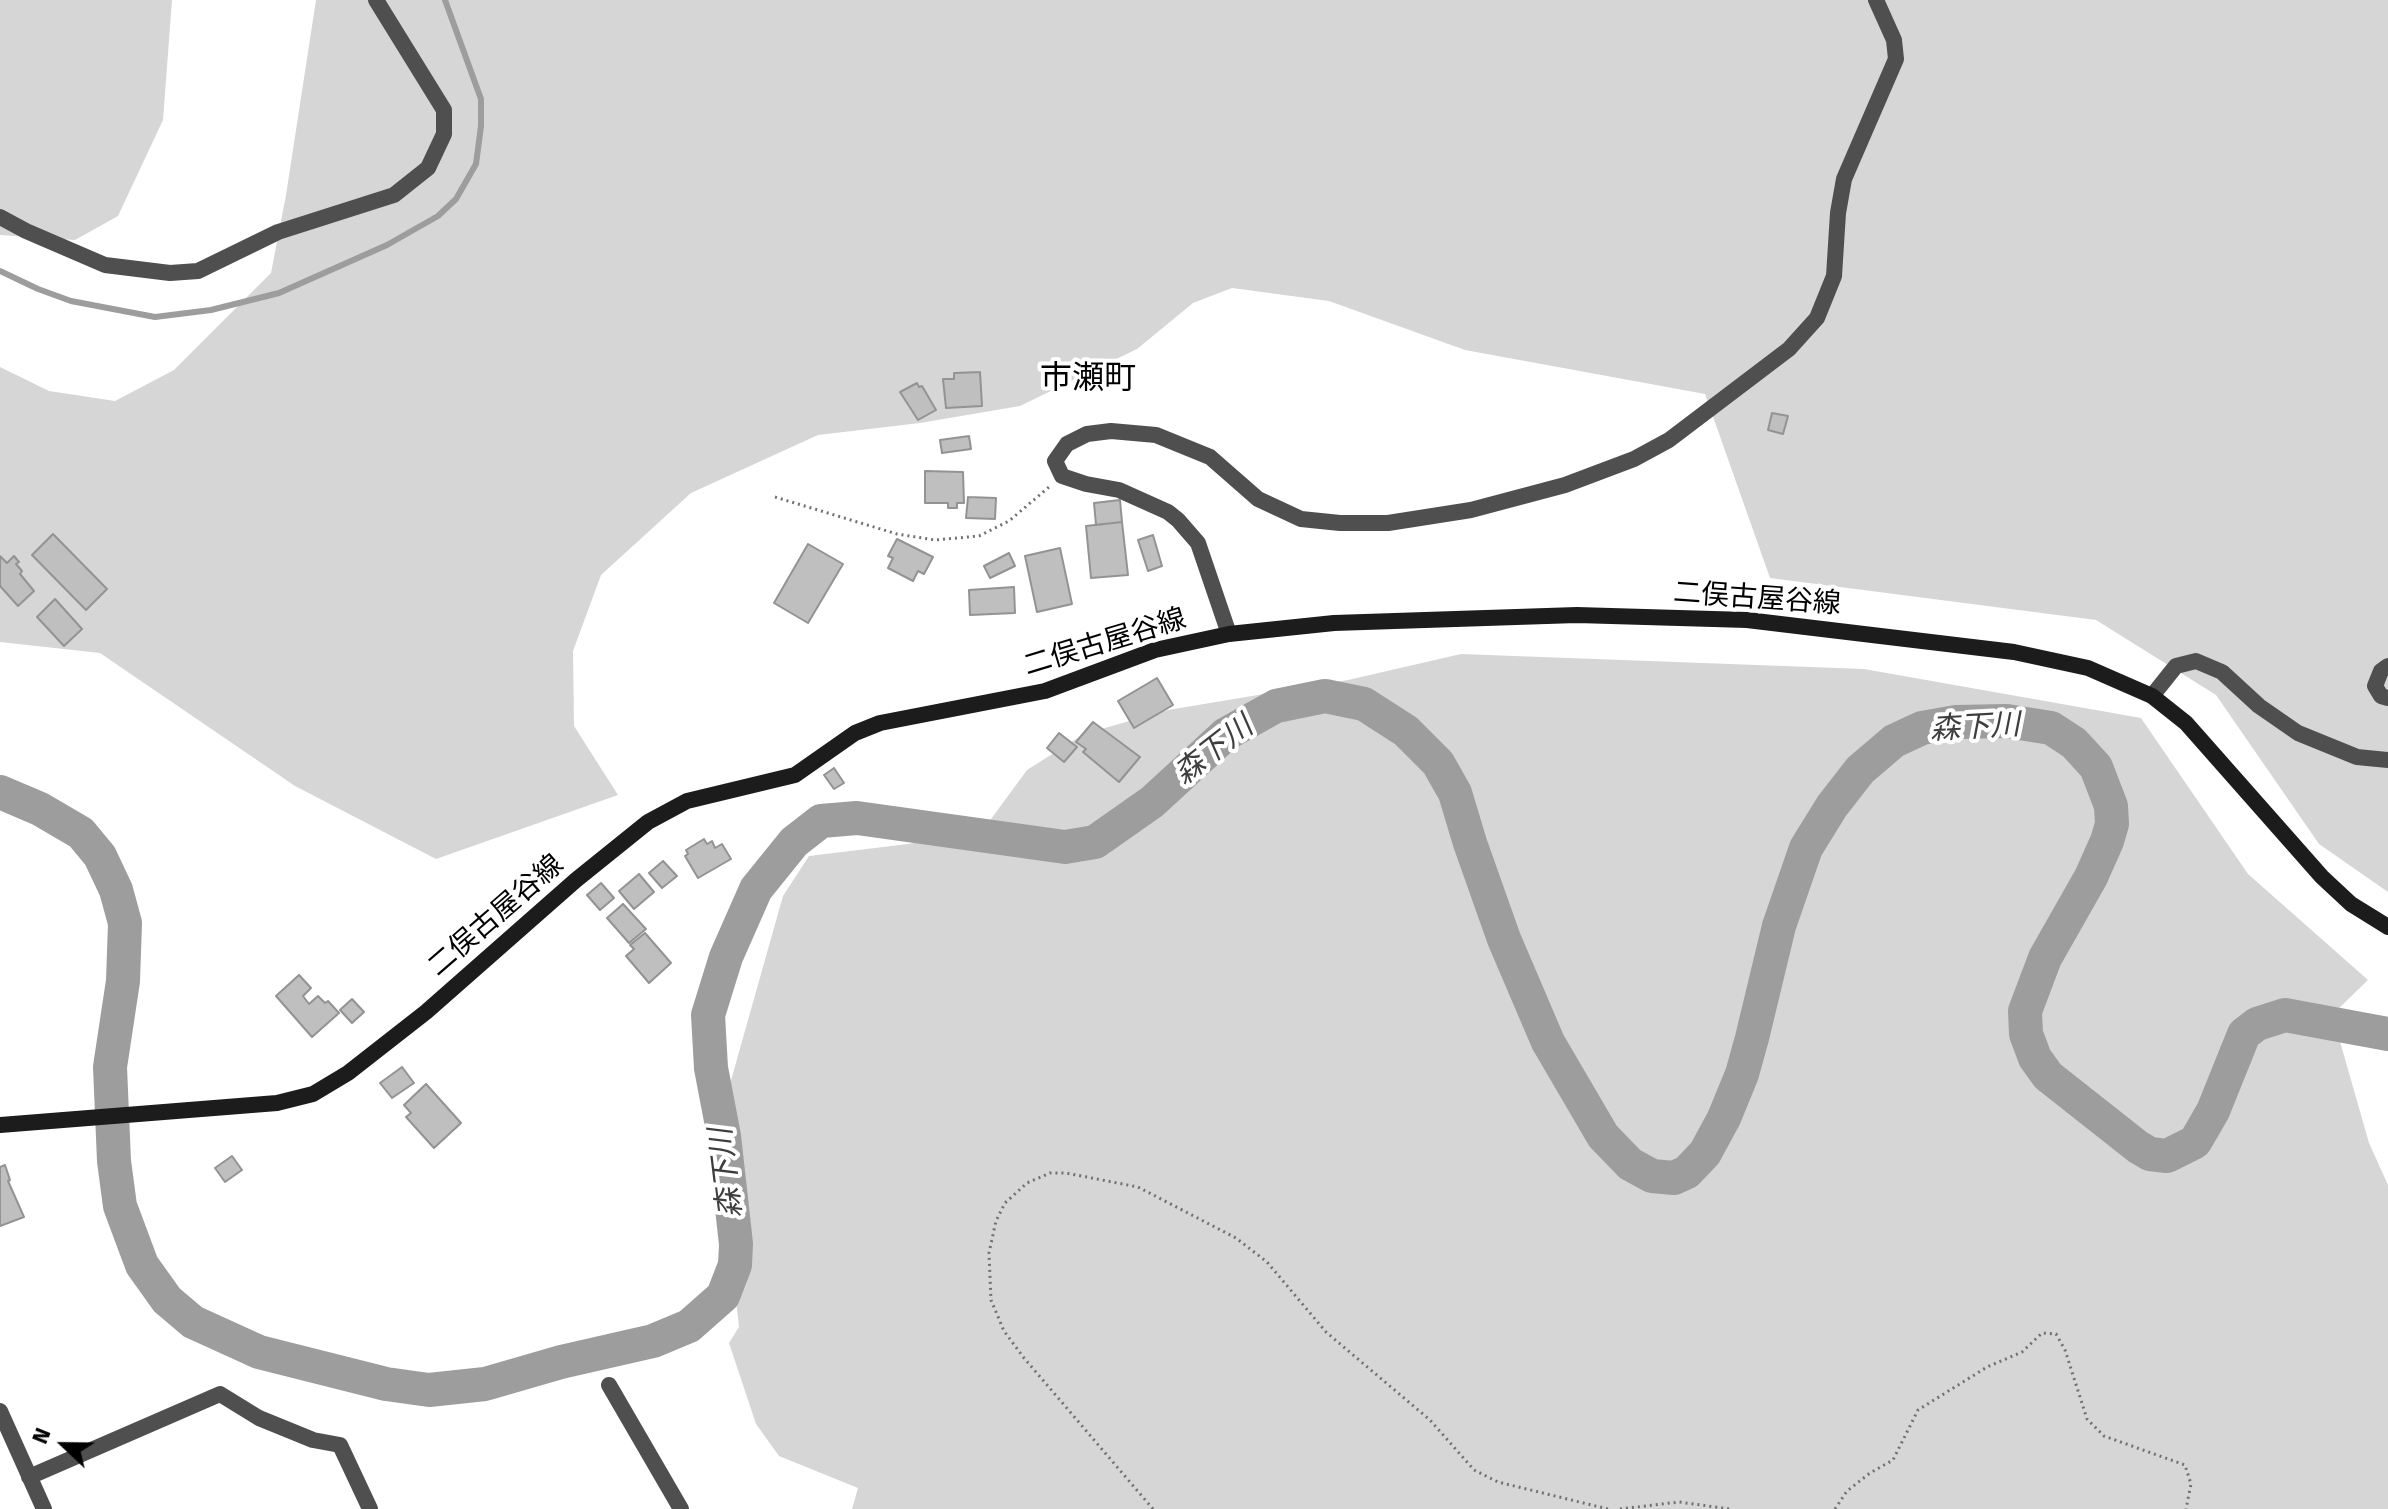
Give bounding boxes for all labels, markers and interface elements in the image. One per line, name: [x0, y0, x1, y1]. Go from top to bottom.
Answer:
district label: 市瀬町: [1040, 360, 1136, 398]
street label: 二俣古屋谷線: [1672, 576, 1842, 622]
street label: 二俣古屋谷線: [1020, 602, 1190, 684]
water label: 森下川: [1929, 708, 2021, 748]
water label: 森下川: [1167, 709, 1261, 793]
street label: 二俣古屋谷線: [422, 848, 570, 984]
water label: 森下川: [704, 1126, 750, 1220]
north arrow: [24, 1405, 104, 1485]
text: N: [26, 1424, 57, 1448]

